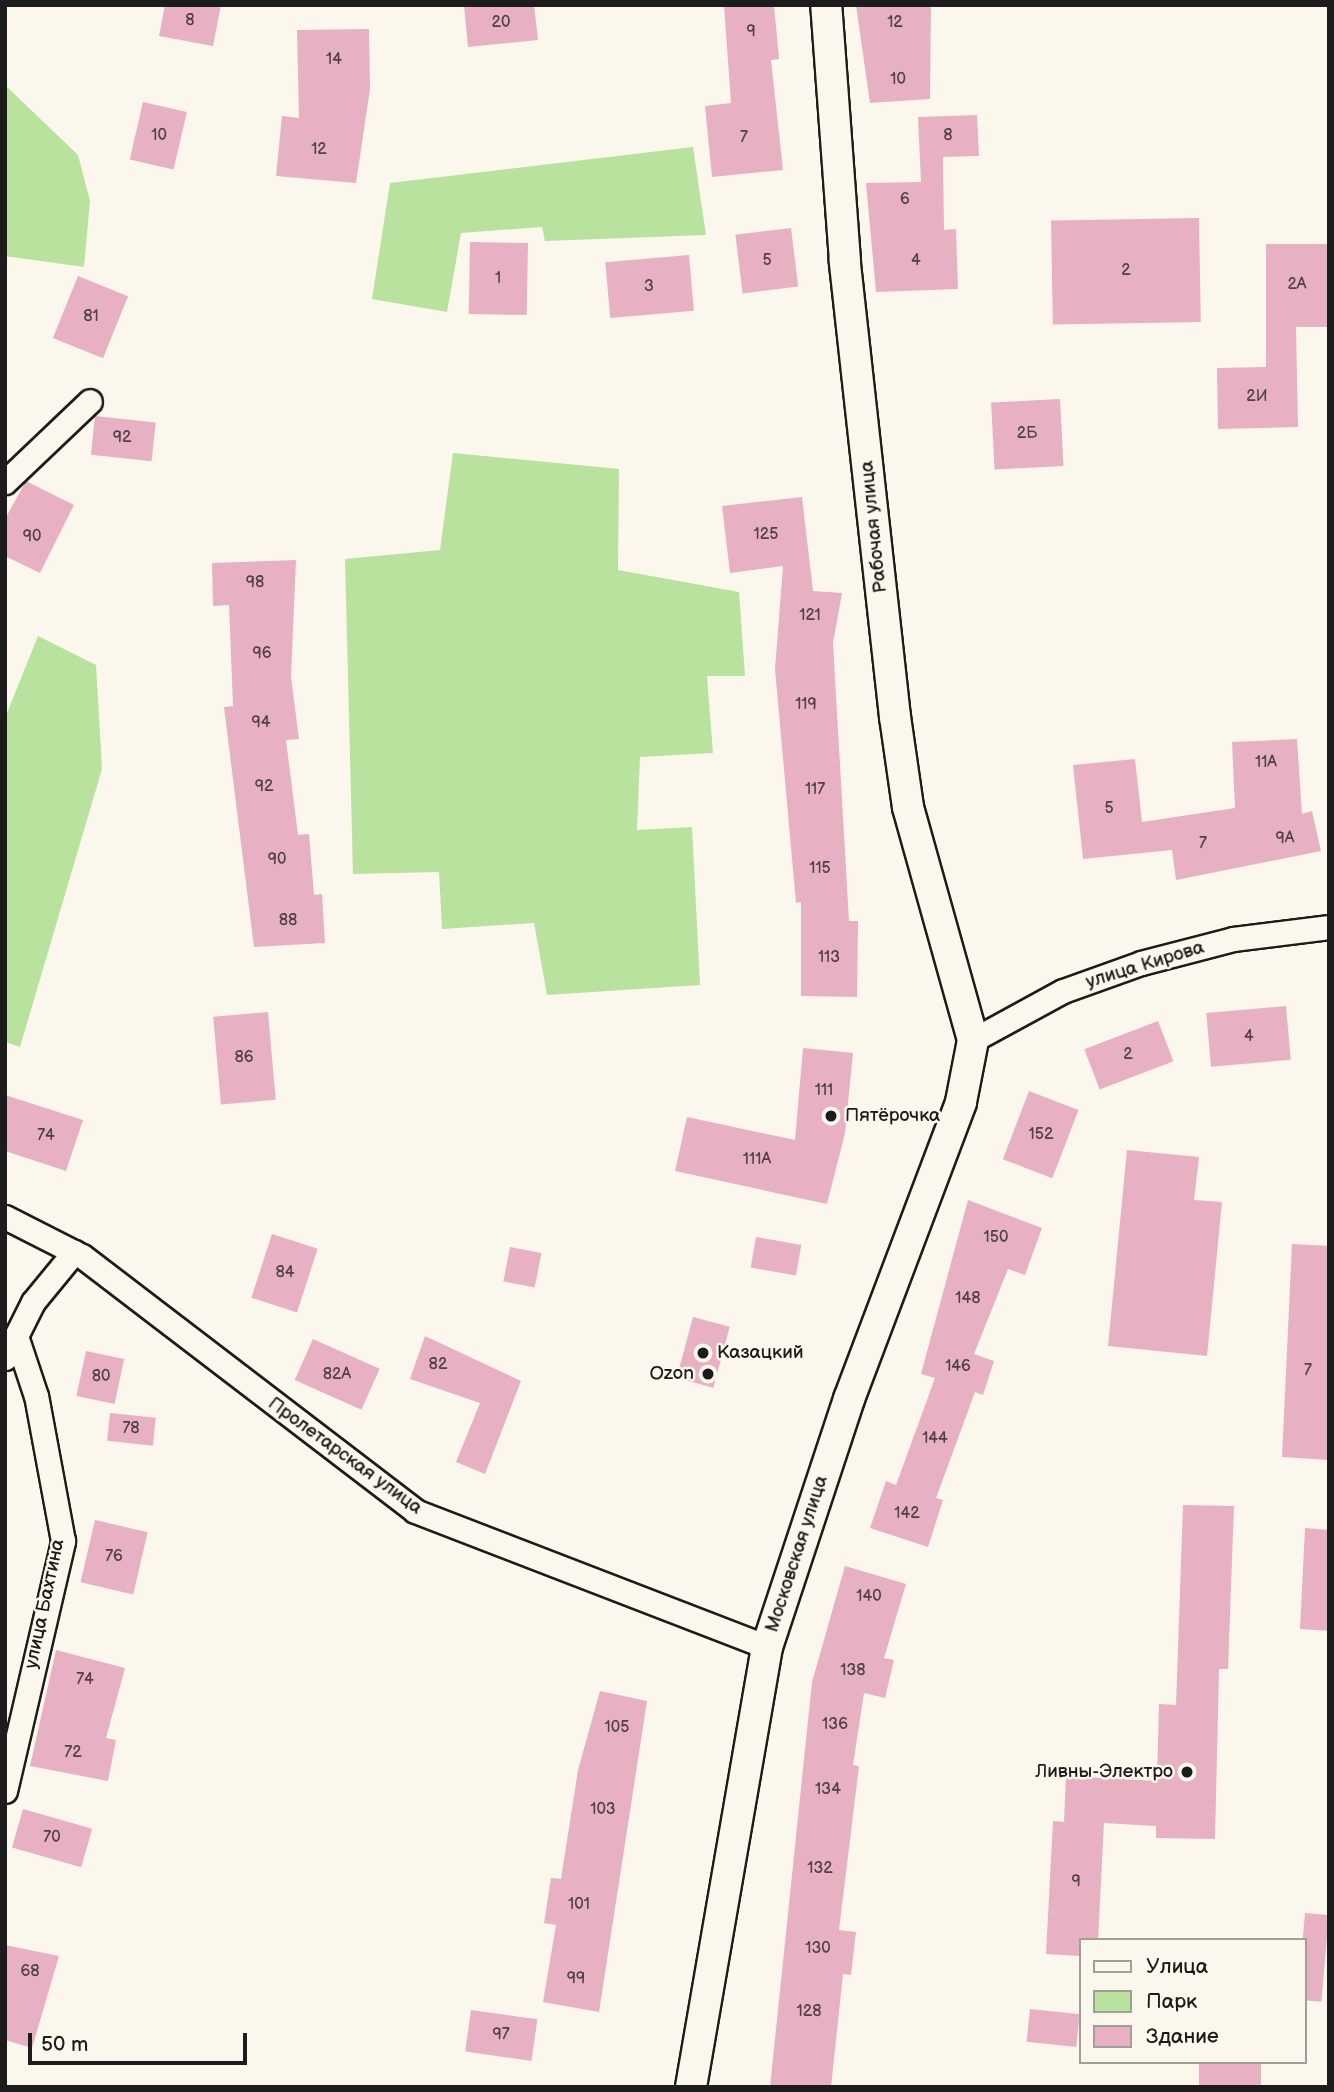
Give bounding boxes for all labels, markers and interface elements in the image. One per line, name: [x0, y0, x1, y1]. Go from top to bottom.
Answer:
house number: 8: [185, 11, 195, 31]
house number: 20: [492, 13, 510, 33]
house number: 12: [887, 13, 903, 33]
house number: 9: [746, 22, 756, 42]
house number: 14: [326, 50, 342, 70]
house number: 10: [890, 70, 906, 90]
house number: 10: [151, 126, 167, 146]
house number: 8: [943, 126, 953, 146]
house number: 7: [740, 128, 748, 148]
house number: 12: [311, 140, 327, 160]
house number: 6: [900, 190, 910, 210]
house number: 5: [762, 251, 772, 271]
house number: 4: [911, 251, 921, 271]
house number: 2: [1121, 261, 1131, 281]
house number: 1: [495, 269, 501, 289]
house number: 2А: [1287, 275, 1307, 295]
house number: 3: [644, 277, 654, 297]
house number: 81: [83, 307, 99, 327]
house number: 2И: [1246, 387, 1268, 407]
house number: 2Б: [1017, 424, 1037, 444]
house number: 92: [113, 428, 131, 448]
street label: Рабочая улица: [856, 460, 892, 594]
house number: 125: [754, 525, 778, 545]
house number: 90: [23, 527, 41, 547]
house number: 98: [246, 573, 264, 593]
house number: 121: [799, 606, 821, 626]
house number: 96: [252, 644, 272, 664]
house number: 119: [795, 695, 817, 715]
house number: 94: [251, 713, 271, 733]
house number: 11А: [1255, 753, 1277, 773]
house number: 92: [255, 777, 273, 797]
house number: 117: [805, 780, 825, 800]
house number: 5: [1104, 799, 1114, 819]
house number: 9А: [1276, 829, 1294, 849]
house number: 7: [1199, 834, 1207, 854]
house number: 90: [268, 850, 286, 870]
house number: 115: [809, 859, 831, 879]
house number: 88: [279, 911, 297, 931]
street label: улица Кирова: [1083, 936, 1207, 994]
house number: 113: [818, 948, 840, 968]
house number: 4: [1244, 1027, 1254, 1047]
house number: 2: [1123, 1045, 1133, 1065]
house number: 86: [234, 1048, 254, 1068]
house number: 111: [815, 1081, 833, 1101]
place label: Пятёрочка: [845, 1105, 940, 1127]
marker: Пятёрочка: [823, 1108, 839, 1124]
house number: 152: [1029, 1125, 1053, 1145]
house number: 74: [37, 1126, 55, 1146]
house number: 111А: [743, 1150, 771, 1170]
house number: 150: [984, 1228, 1008, 1248]
house number: 84: [275, 1263, 295, 1283]
house number: 148: [955, 1289, 981, 1309]
place label: Казацкий: [717, 1342, 804, 1364]
marker: Казацкий: [695, 1345, 711, 1361]
house number: 82: [429, 1355, 447, 1375]
house number: 146: [945, 1357, 971, 1377]
house number: 7: [1304, 1361, 1312, 1381]
place label: Ozon: [649, 1363, 694, 1385]
house number: 82А: [323, 1365, 351, 1385]
marker: Ozon: [700, 1366, 716, 1382]
house number: 80: [92, 1367, 110, 1387]
street label: Пролетарская улица: [263, 1392, 427, 1520]
house number: 78: [122, 1419, 140, 1439]
house number: 144: [922, 1429, 948, 1449]
street label: Московская улица: [761, 1473, 833, 1635]
house number: 142: [894, 1504, 920, 1524]
street label: улица Бахтина: [20, 1537, 70, 1671]
house number: 76: [105, 1547, 123, 1567]
house number: 140: [856, 1587, 882, 1607]
house number: 138: [840, 1661, 866, 1681]
house number: 74: [76, 1670, 94, 1690]
house number: 136: [822, 1715, 848, 1735]
house number: 105: [605, 1718, 629, 1738]
house number: 72: [64, 1743, 82, 1763]
place label: Ливны-Электро: [1035, 1761, 1173, 1783]
marker: Ливны-Электро: [1179, 1764, 1195, 1780]
house number: 134: [815, 1780, 841, 1800]
house number: 103: [590, 1800, 616, 1820]
house number: 70: [43, 1828, 61, 1848]
house number: 132: [807, 1859, 833, 1879]
house number: 9: [1071, 1872, 1081, 1892]
house number: 101: [568, 1895, 590, 1915]
legend: [1078, 1938, 1306, 2064]
house number: 130: [805, 1939, 831, 1959]
text: Улица: [1146, 1954, 1208, 1979]
house number: 68: [20, 1962, 40, 1982]
house number: 99: [567, 1969, 585, 1989]
text: Парк: [1146, 1989, 1197, 2014]
house number: 128: [797, 2002, 821, 2022]
scale bar: [32, 2018, 250, 2062]
text: Здание: [1146, 2024, 1219, 2049]
house number: 97: [492, 2025, 510, 2045]
text: 50 m: [41, 2032, 88, 2057]

